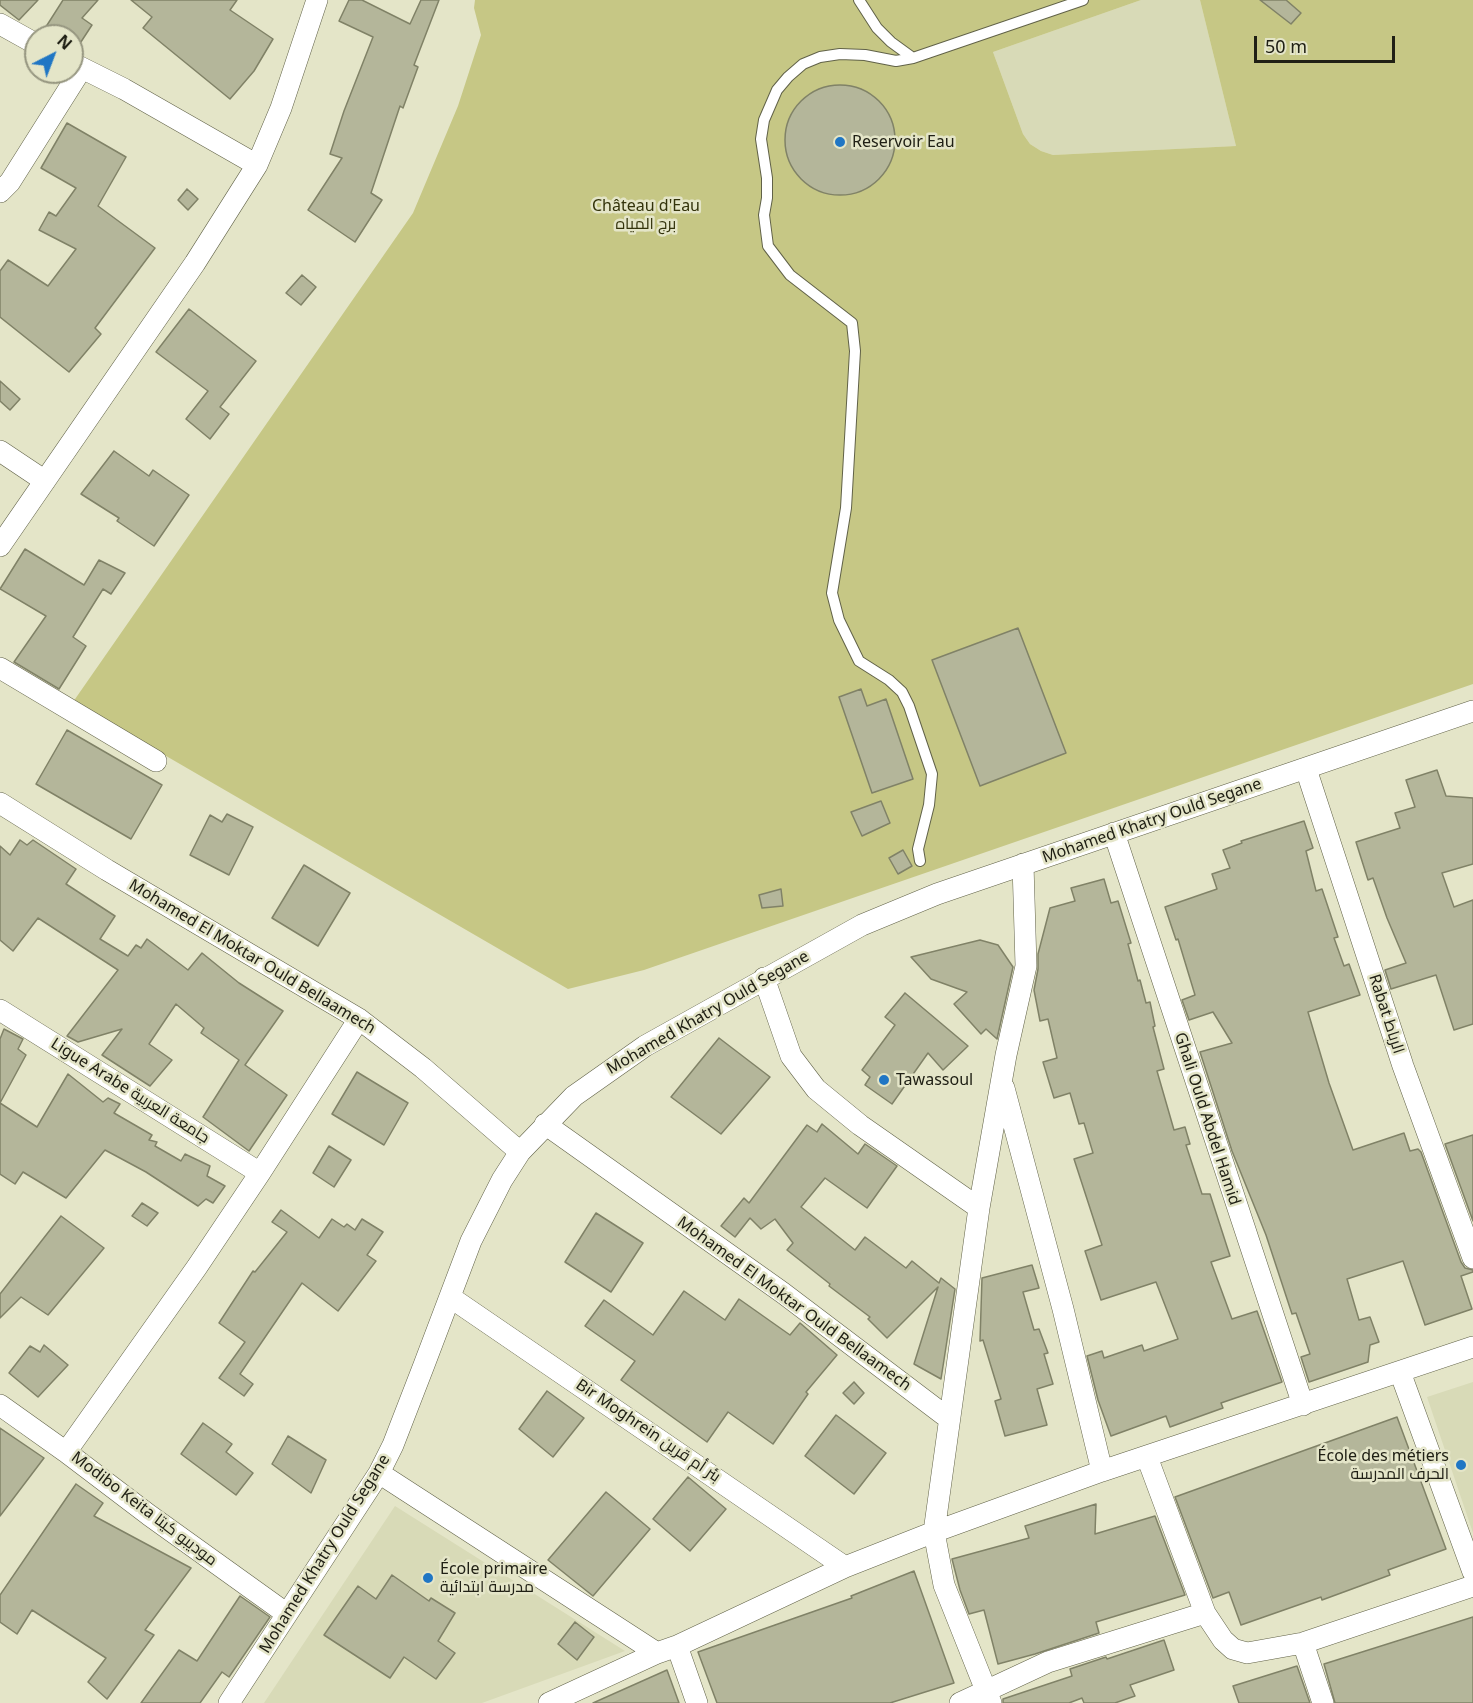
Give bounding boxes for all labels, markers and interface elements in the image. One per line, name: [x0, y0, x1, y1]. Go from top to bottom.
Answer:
north arrow: [24, 24, 84, 84]
scale bar: [1257, 24, 1398, 62]
text: N: [53, 30, 77, 55]
text: 50 m: [1265, 34, 1307, 58]
place label: Reservoir Eau: [852, 132, 955, 152]
marker: Reservoir Eau: [833, 135, 847, 149]
park label: Château d'Eau برج المياه: [592, 196, 700, 234]
street label: Mohamed Khatry Ould Segane: [1040, 774, 1264, 868]
street label: Mohamed El Moktar Ould Bellaamech: [125, 876, 379, 1038]
street label: Mohamed Khatry Ould Segane: [603, 947, 813, 1079]
street label: Rabat الرباط: [1364, 972, 1408, 1056]
street label: Ghali Ould Abdel Hamid: [1170, 1030, 1244, 1208]
street label: Ligue Arabe جامعة العربية: [47, 1034, 213, 1148]
place label: Tawassoul: [896, 1070, 973, 1090]
marker: Tawassoul: [877, 1073, 891, 1087]
street label: Mohamed El Moktar Ould Bellaamech: [673, 1213, 915, 1395]
street label: Bir Moghrein بئر أم قرين: [572, 1375, 724, 1487]
place label: École des métiers الحرف المدرسة: [1318, 1446, 1449, 1484]
street label: Modibo Keita موديبو كيتا: [67, 1448, 221, 1570]
street label: Mohamed Khatry Ould Segane: [256, 1451, 394, 1657]
marker: École des métiers الحرف المدرسة: [1454, 1458, 1468, 1472]
place label: École primaire مدرسة ابتدائية: [440, 1559, 548, 1597]
marker: École primaire مدرسة ابتدائية: [421, 1571, 435, 1585]

